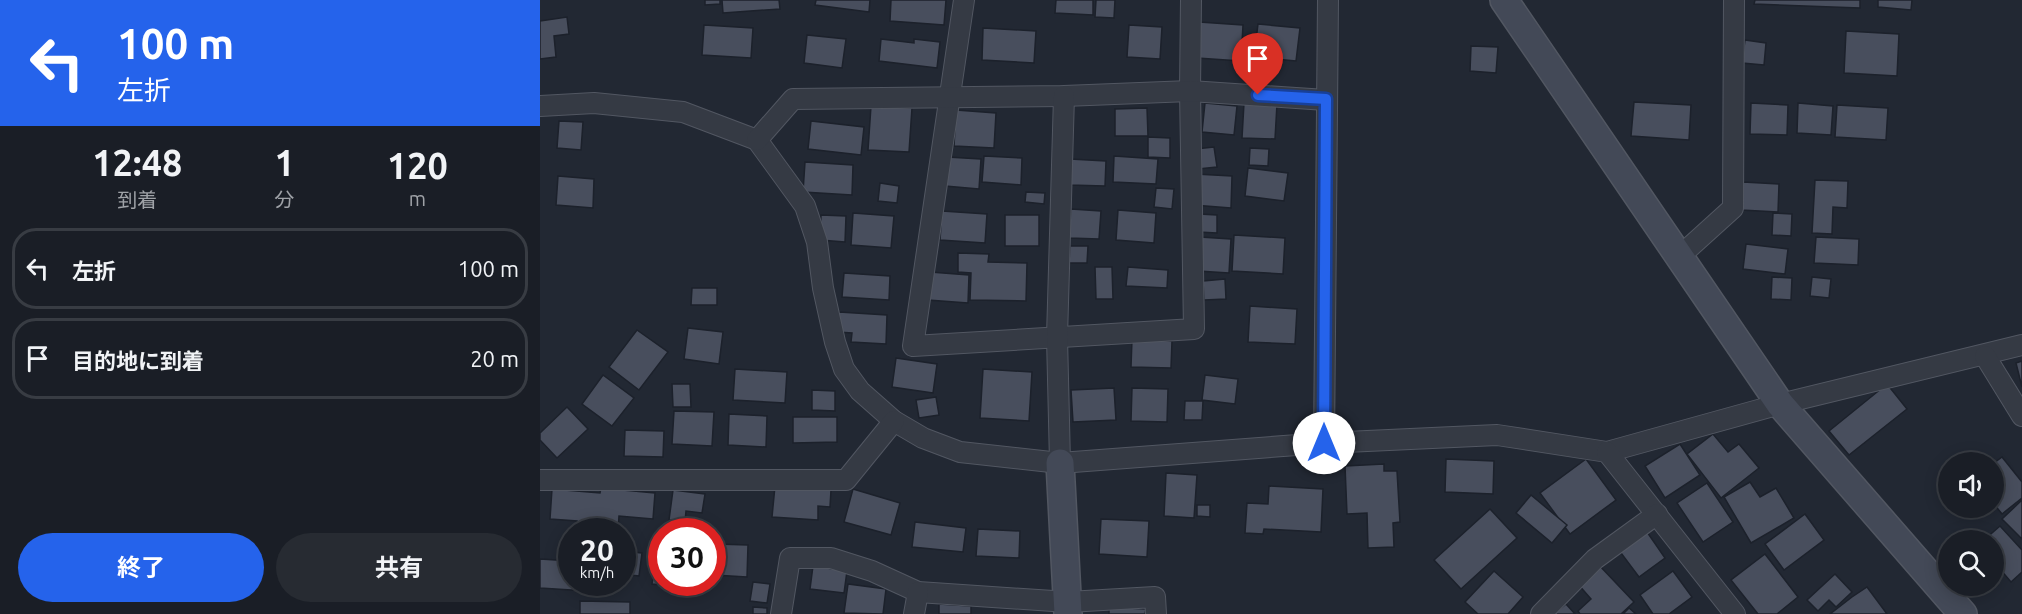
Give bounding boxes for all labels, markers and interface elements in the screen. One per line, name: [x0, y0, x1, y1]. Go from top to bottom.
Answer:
text: 100 m: [117, 20, 234, 67]
icon: left: [18, 24, 96, 102]
pin: [1232, 33, 1283, 95]
icon: arrive: [1241, 42, 1274, 75]
text: 左折: [117, 75, 171, 105]
text: 12:48: [92, 142, 182, 183]
text: 1: [274, 142, 295, 183]
text: 120: [387, 145, 448, 186]
text: m: [409, 187, 426, 210]
text: 到着: [117, 188, 157, 211]
text: 分: [275, 188, 295, 211]
icon: left: [21, 252, 54, 285]
text: 100 m: [458, 256, 519, 281]
text: 左折: [72, 258, 116, 283]
icon: arrive: [21, 342, 54, 375]
text: 20 m: [470, 346, 519, 371]
text: 目的地に到着: [72, 348, 204, 373]
position arrow: [1292, 411, 1356, 475]
map controls: [1938, 452, 2004, 596]
button: sound: [1938, 452, 2004, 518]
speed limit sign: 30: [648, 518, 726, 596]
button: search: [1938, 530, 2004, 596]
button: 終了: [18, 533, 264, 602]
button: 共有: [276, 533, 522, 602]
text: 20: [580, 533, 614, 567]
text: km/h: [580, 564, 614, 581]

